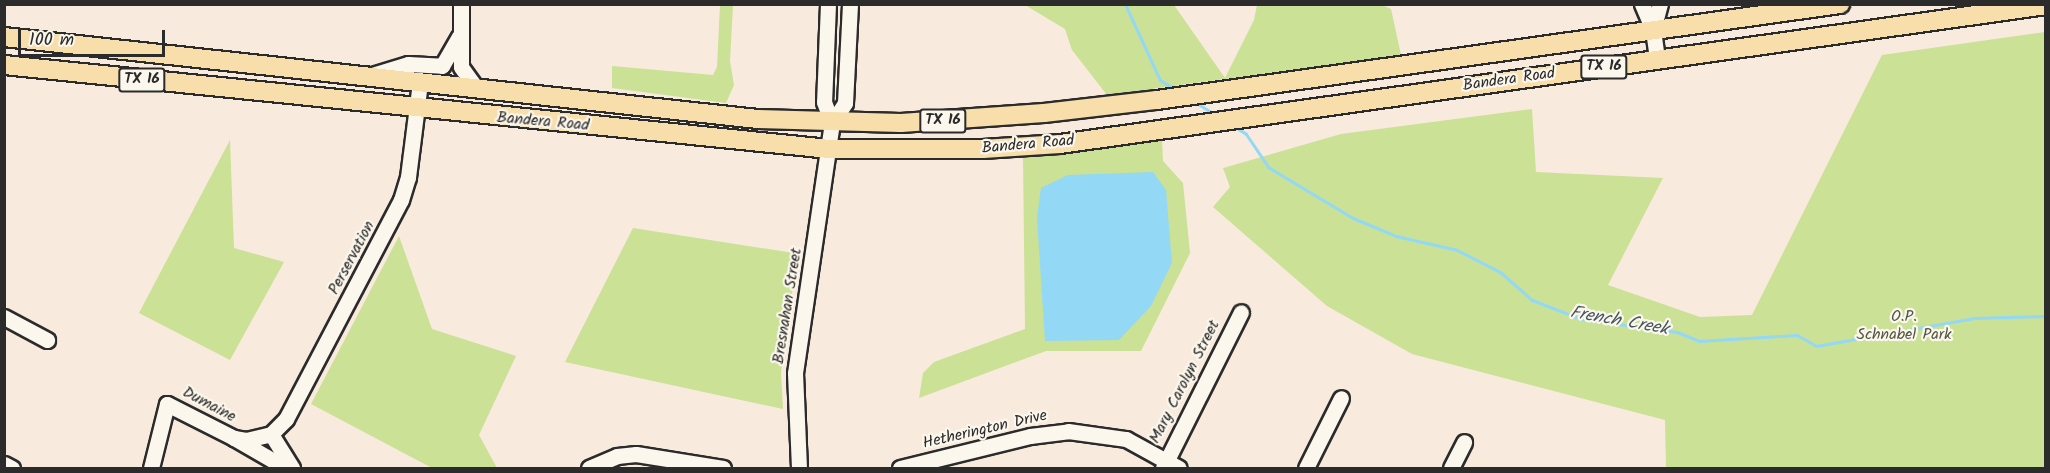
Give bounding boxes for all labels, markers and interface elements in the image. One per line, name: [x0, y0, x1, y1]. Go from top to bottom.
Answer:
scale bar: [21, 18, 168, 56]
text: 100 m: [29, 26, 74, 55]
road number: TX 16: [1580, 55, 1628, 79]
street label: Bandera Road: [1462, 64, 1556, 96]
road number: TX 16: [118, 68, 166, 92]
street label: Bandera Road: [496, 108, 590, 136]
road number: TX 16: [919, 109, 967, 133]
street label: Bandera Road: [981, 131, 1075, 159]
street label: Perservation: [325, 218, 379, 298]
street label: Bresnahan Street: [769, 247, 807, 365]
water label: French Creek: [1568, 303, 1670, 341]
park label: O.P. Schnabel Park: [1856, 307, 1952, 345]
street label: Mary Carolyn Street: [1146, 317, 1224, 447]
street label: Dumaine: [179, 383, 239, 427]
street label: Hetherington Drive: [921, 406, 1049, 454]

